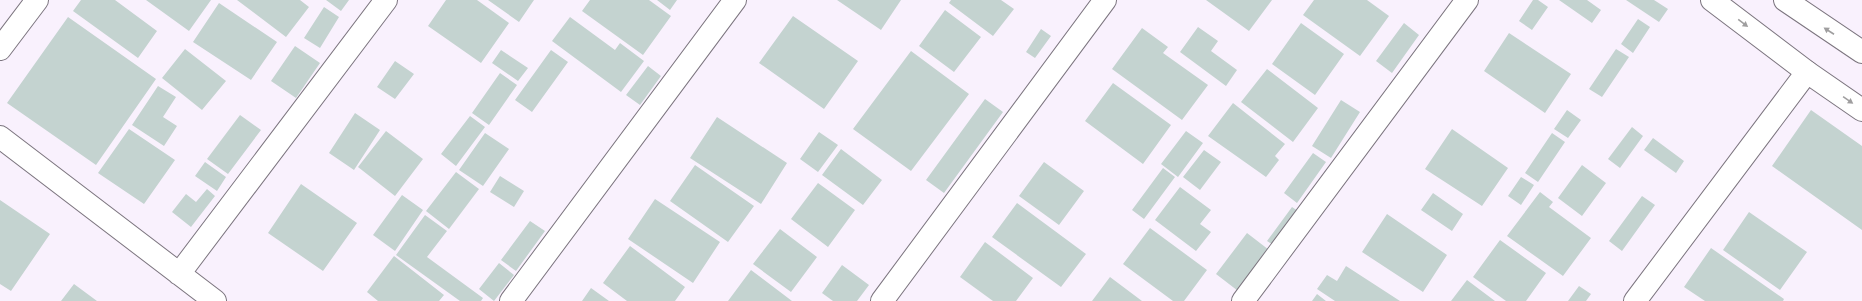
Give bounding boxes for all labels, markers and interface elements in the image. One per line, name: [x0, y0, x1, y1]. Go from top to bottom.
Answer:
one-way arrow: [1737, 19, 1748, 28]
one-way arrow: [1824, 27, 1834, 35]
one-way arrow: [1843, 96, 1853, 104]

